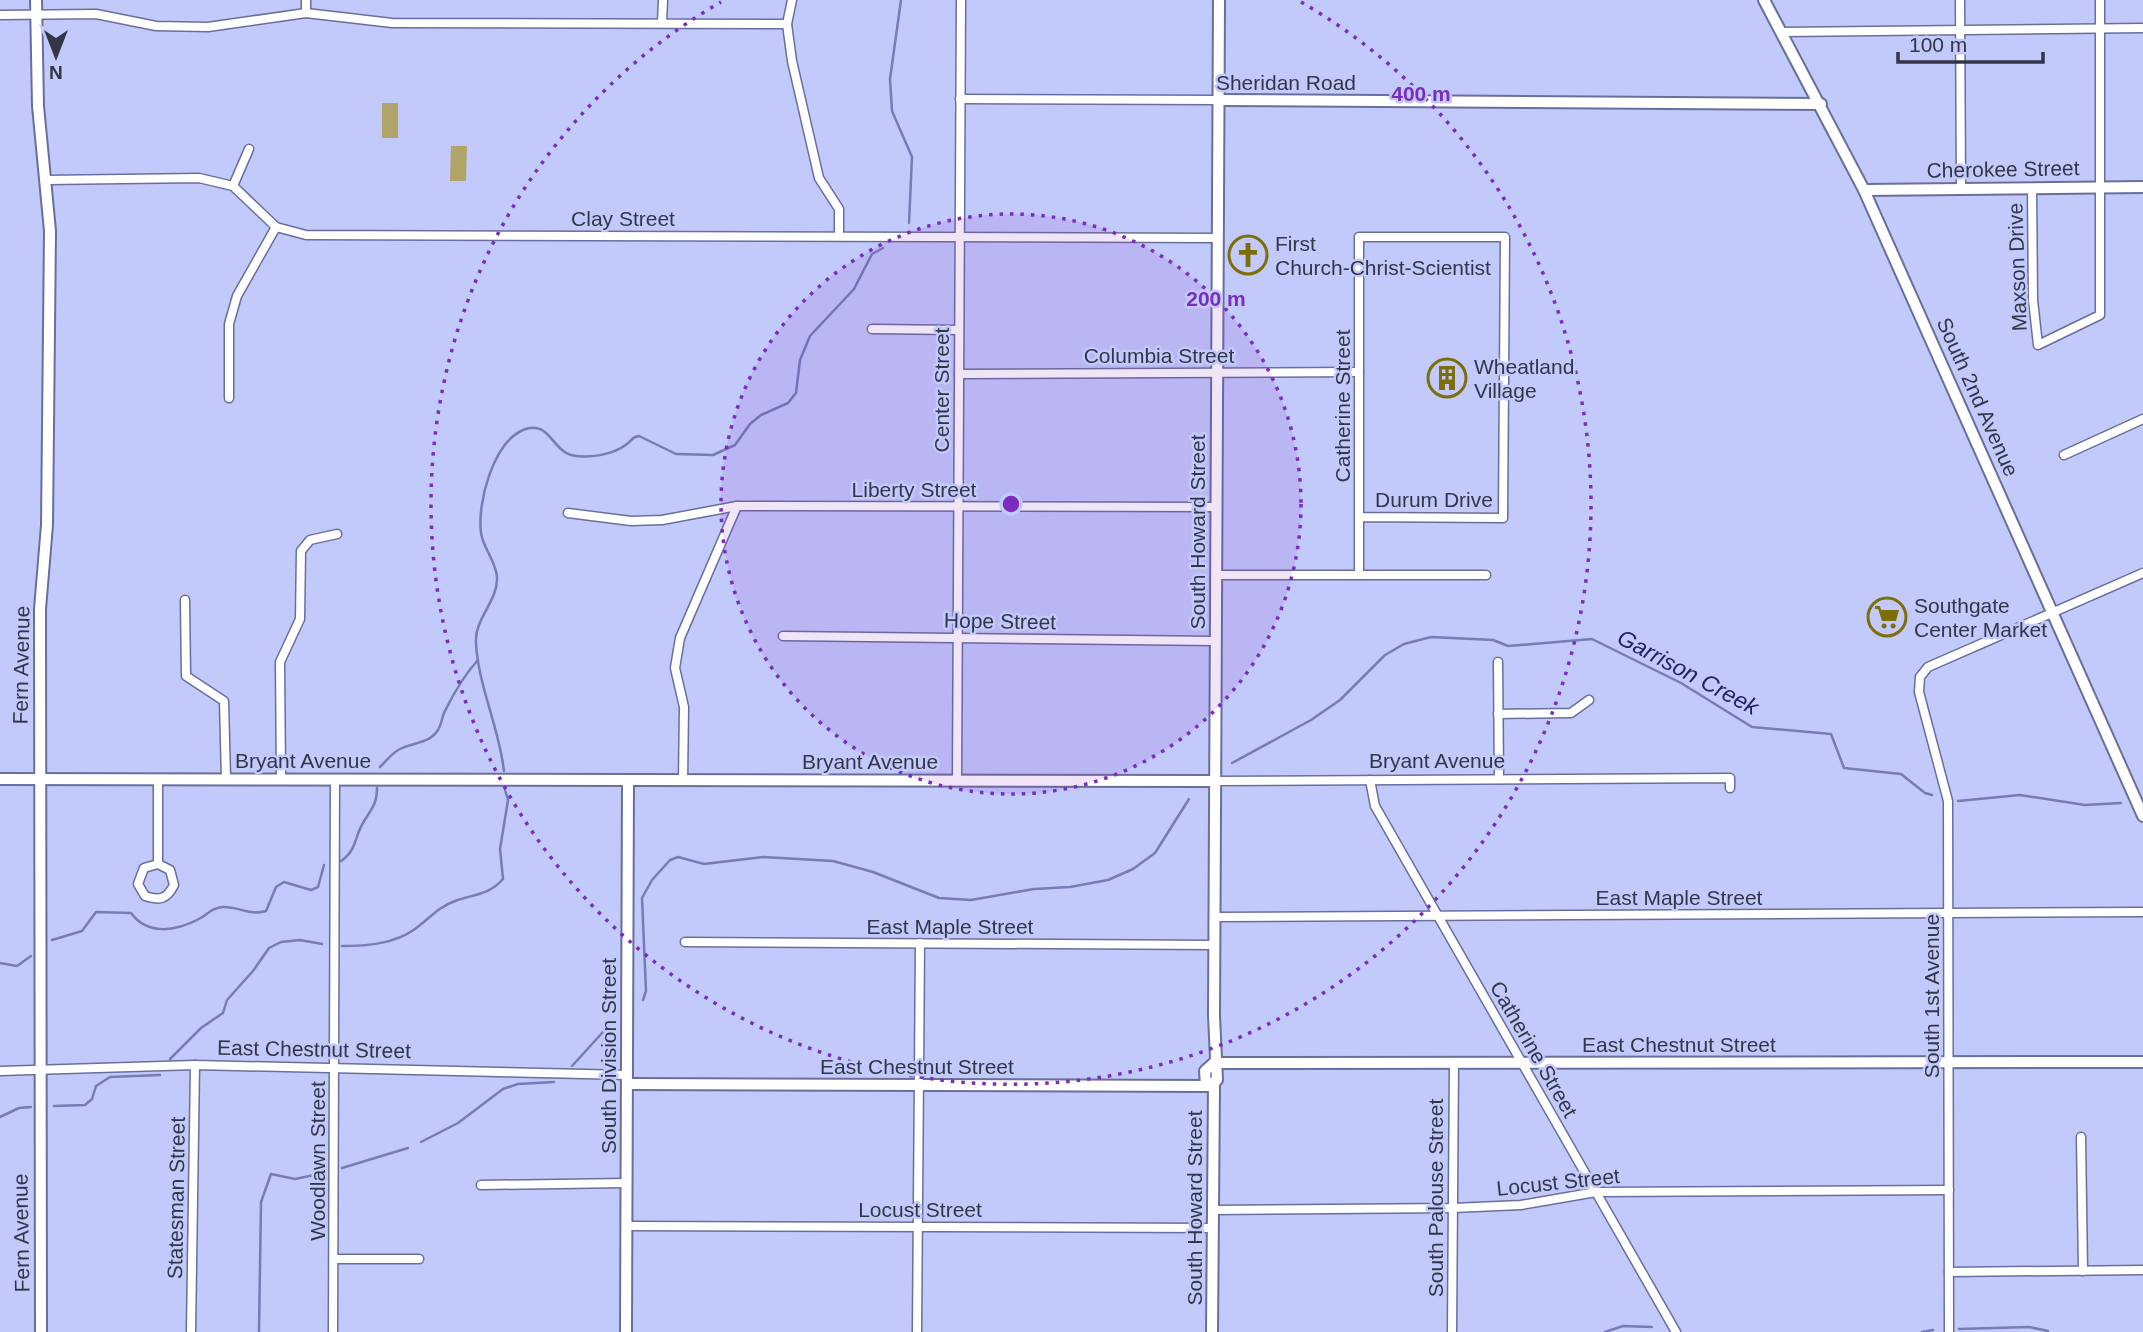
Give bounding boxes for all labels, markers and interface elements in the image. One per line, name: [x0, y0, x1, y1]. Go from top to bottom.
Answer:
north arrow: [21, 21, 91, 91]
scale bar: [1898, 21, 2043, 65]
text: 100 m: [1909, 33, 1967, 56]
text: N: [49, 62, 63, 83]
street label: Sheridan Road: [1216, 71, 1356, 94]
text: 400 m: [1391, 82, 1451, 105]
street label: Cherokee Street: [1926, 156, 2080, 182]
street label: Maxson Drive: [2003, 202, 2031, 332]
street label: Clay Street: [571, 207, 675, 230]
place label: First Church-Christ-Scientist: [1275, 232, 1491, 279]
church icon: First Church-Christ-Scientist: [1227, 234, 1269, 276]
text: 200 m: [1186, 287, 1246, 310]
street label: South 2nd Avenue: [1933, 314, 2023, 480]
street label: Center Street: [930, 327, 953, 452]
street label: Catherine Street: [1331, 329, 1354, 482]
street label: Columbia Street: [1084, 344, 1234, 367]
place label: Wheatland Village: [1474, 355, 1574, 402]
building icon: Wheatland Village: [1426, 357, 1468, 399]
street label: South Howard Street: [1186, 434, 1209, 629]
street label: Liberty Street: [852, 478, 977, 501]
street label: Durum Drive: [1375, 488, 1493, 511]
centre of rings: [999, 492, 1023, 516]
place label: Southgate Center Market: [1914, 594, 2047, 641]
supermarket icon: Southgate Center Market: [1866, 596, 1908, 638]
street label: Fern Avenue: [8, 605, 34, 725]
street label: Hope Street: [944, 609, 1056, 633]
water label: Garrison Creek: [1613, 624, 1764, 721]
street label: Bryant Avenue: [235, 749, 371, 772]
street label: Bryant Avenue: [1369, 749, 1505, 772]
street label: Bryant Avenue: [802, 750, 938, 773]
street label: East Maple Street: [1596, 886, 1763, 909]
street label: South 1st Avenue: [1920, 914, 1943, 1078]
street label: East Maple Street: [867, 915, 1034, 938]
street label: South Division Street: [597, 958, 620, 1154]
street label: Catherine Street: [1486, 977, 1582, 1121]
street label: East Chestnut Street: [1582, 1033, 1776, 1056]
street label: East Chestnut Street: [217, 1036, 411, 1062]
street label: East Chestnut Street: [820, 1055, 1014, 1078]
street label: Woodlawn Street: [306, 1081, 329, 1241]
street label: South Palouse Street: [1424, 1099, 1447, 1297]
street label: South Howard Street: [1183, 1110, 1206, 1305]
street label: Statesman Street: [163, 1117, 189, 1279]
street label: Locust Street: [1495, 1164, 1621, 1200]
street label: Fern Avenue: [8, 1173, 34, 1293]
street label: Locust Street: [858, 1198, 982, 1221]

